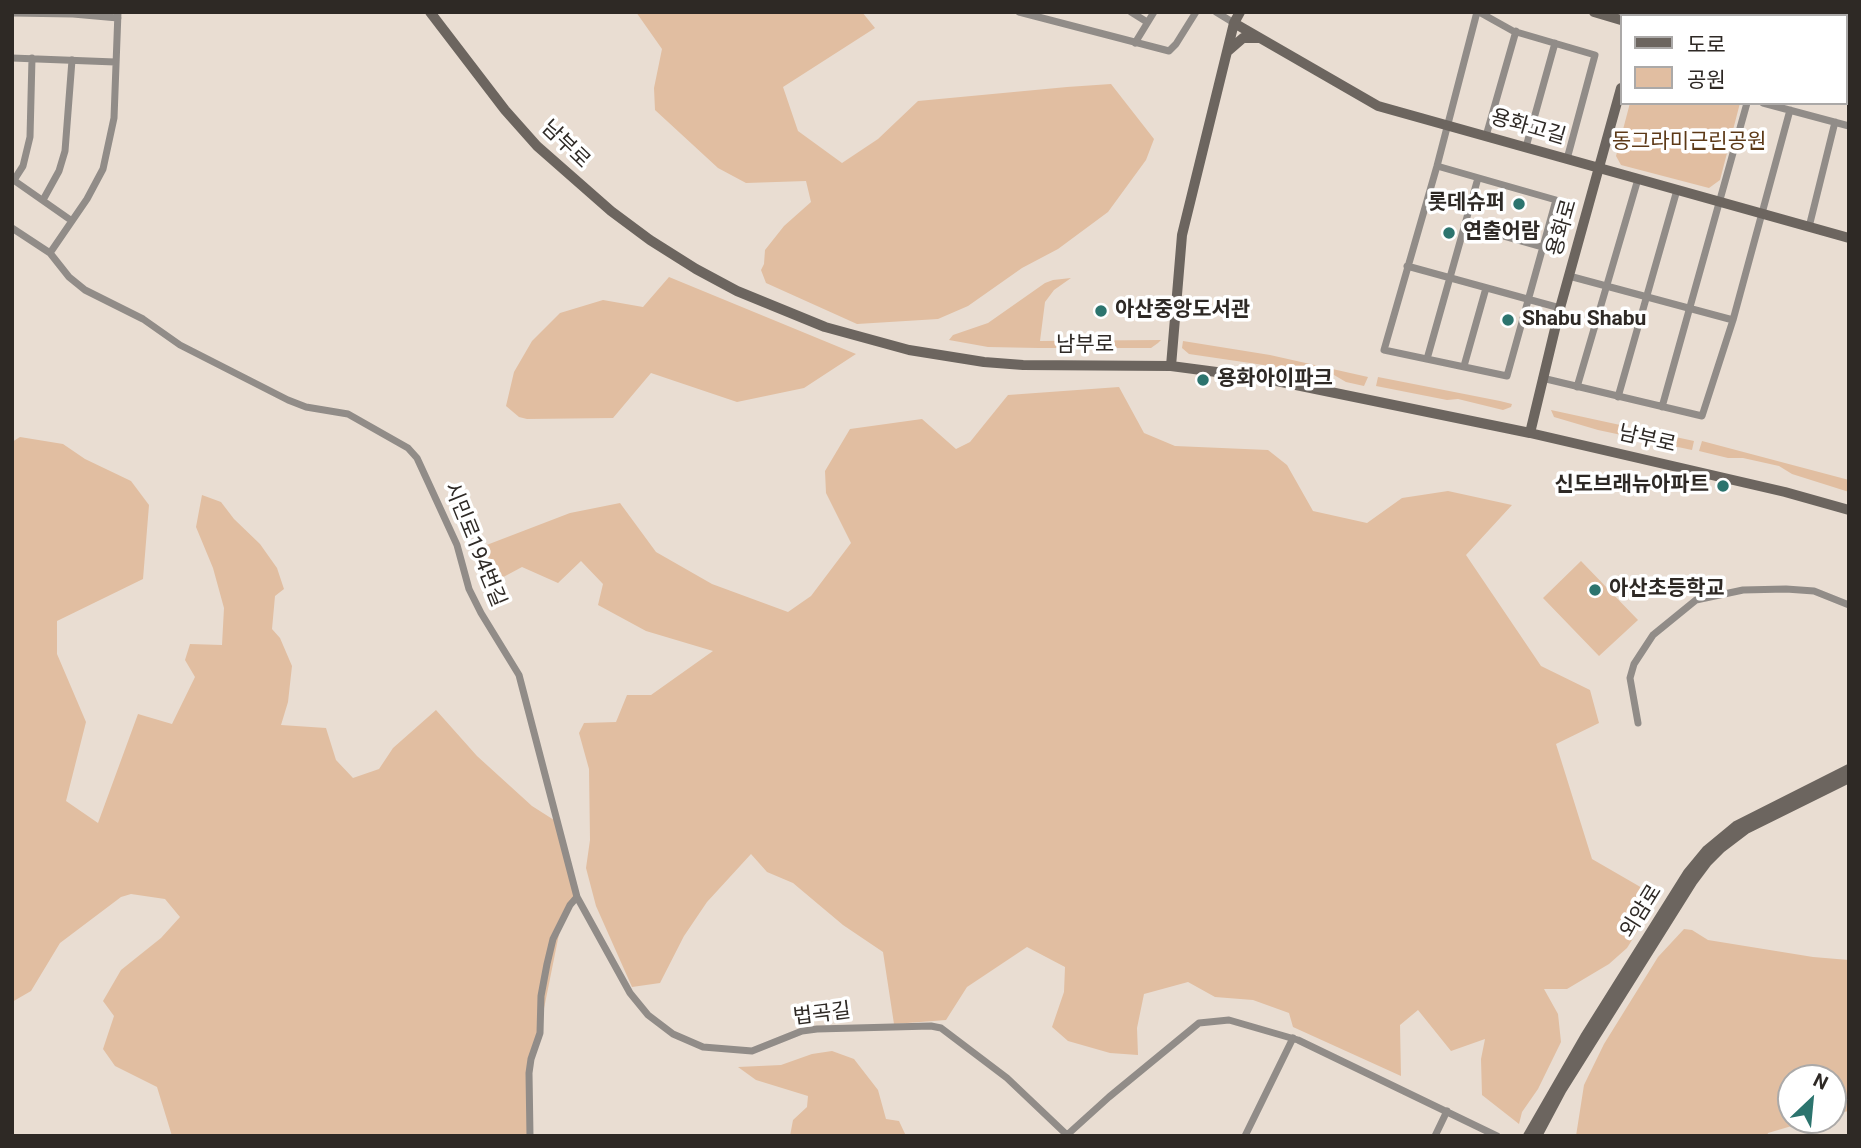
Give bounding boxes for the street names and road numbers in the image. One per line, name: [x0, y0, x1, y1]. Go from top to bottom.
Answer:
street label: 용화고길: [1487, 105, 1569, 151]
street label: 남부로: [535, 116, 595, 174]
street label: 용화로: [1543, 197, 1583, 259]
street label: 남부로: [1056, 333, 1114, 359]
street label: 남부로: [1616, 421, 1678, 459]
street label: 시민로194번길: [438, 479, 510, 611]
street label: 외암로: [1616, 881, 1668, 943]
street label: 법곡길: [792, 999, 852, 1031]

